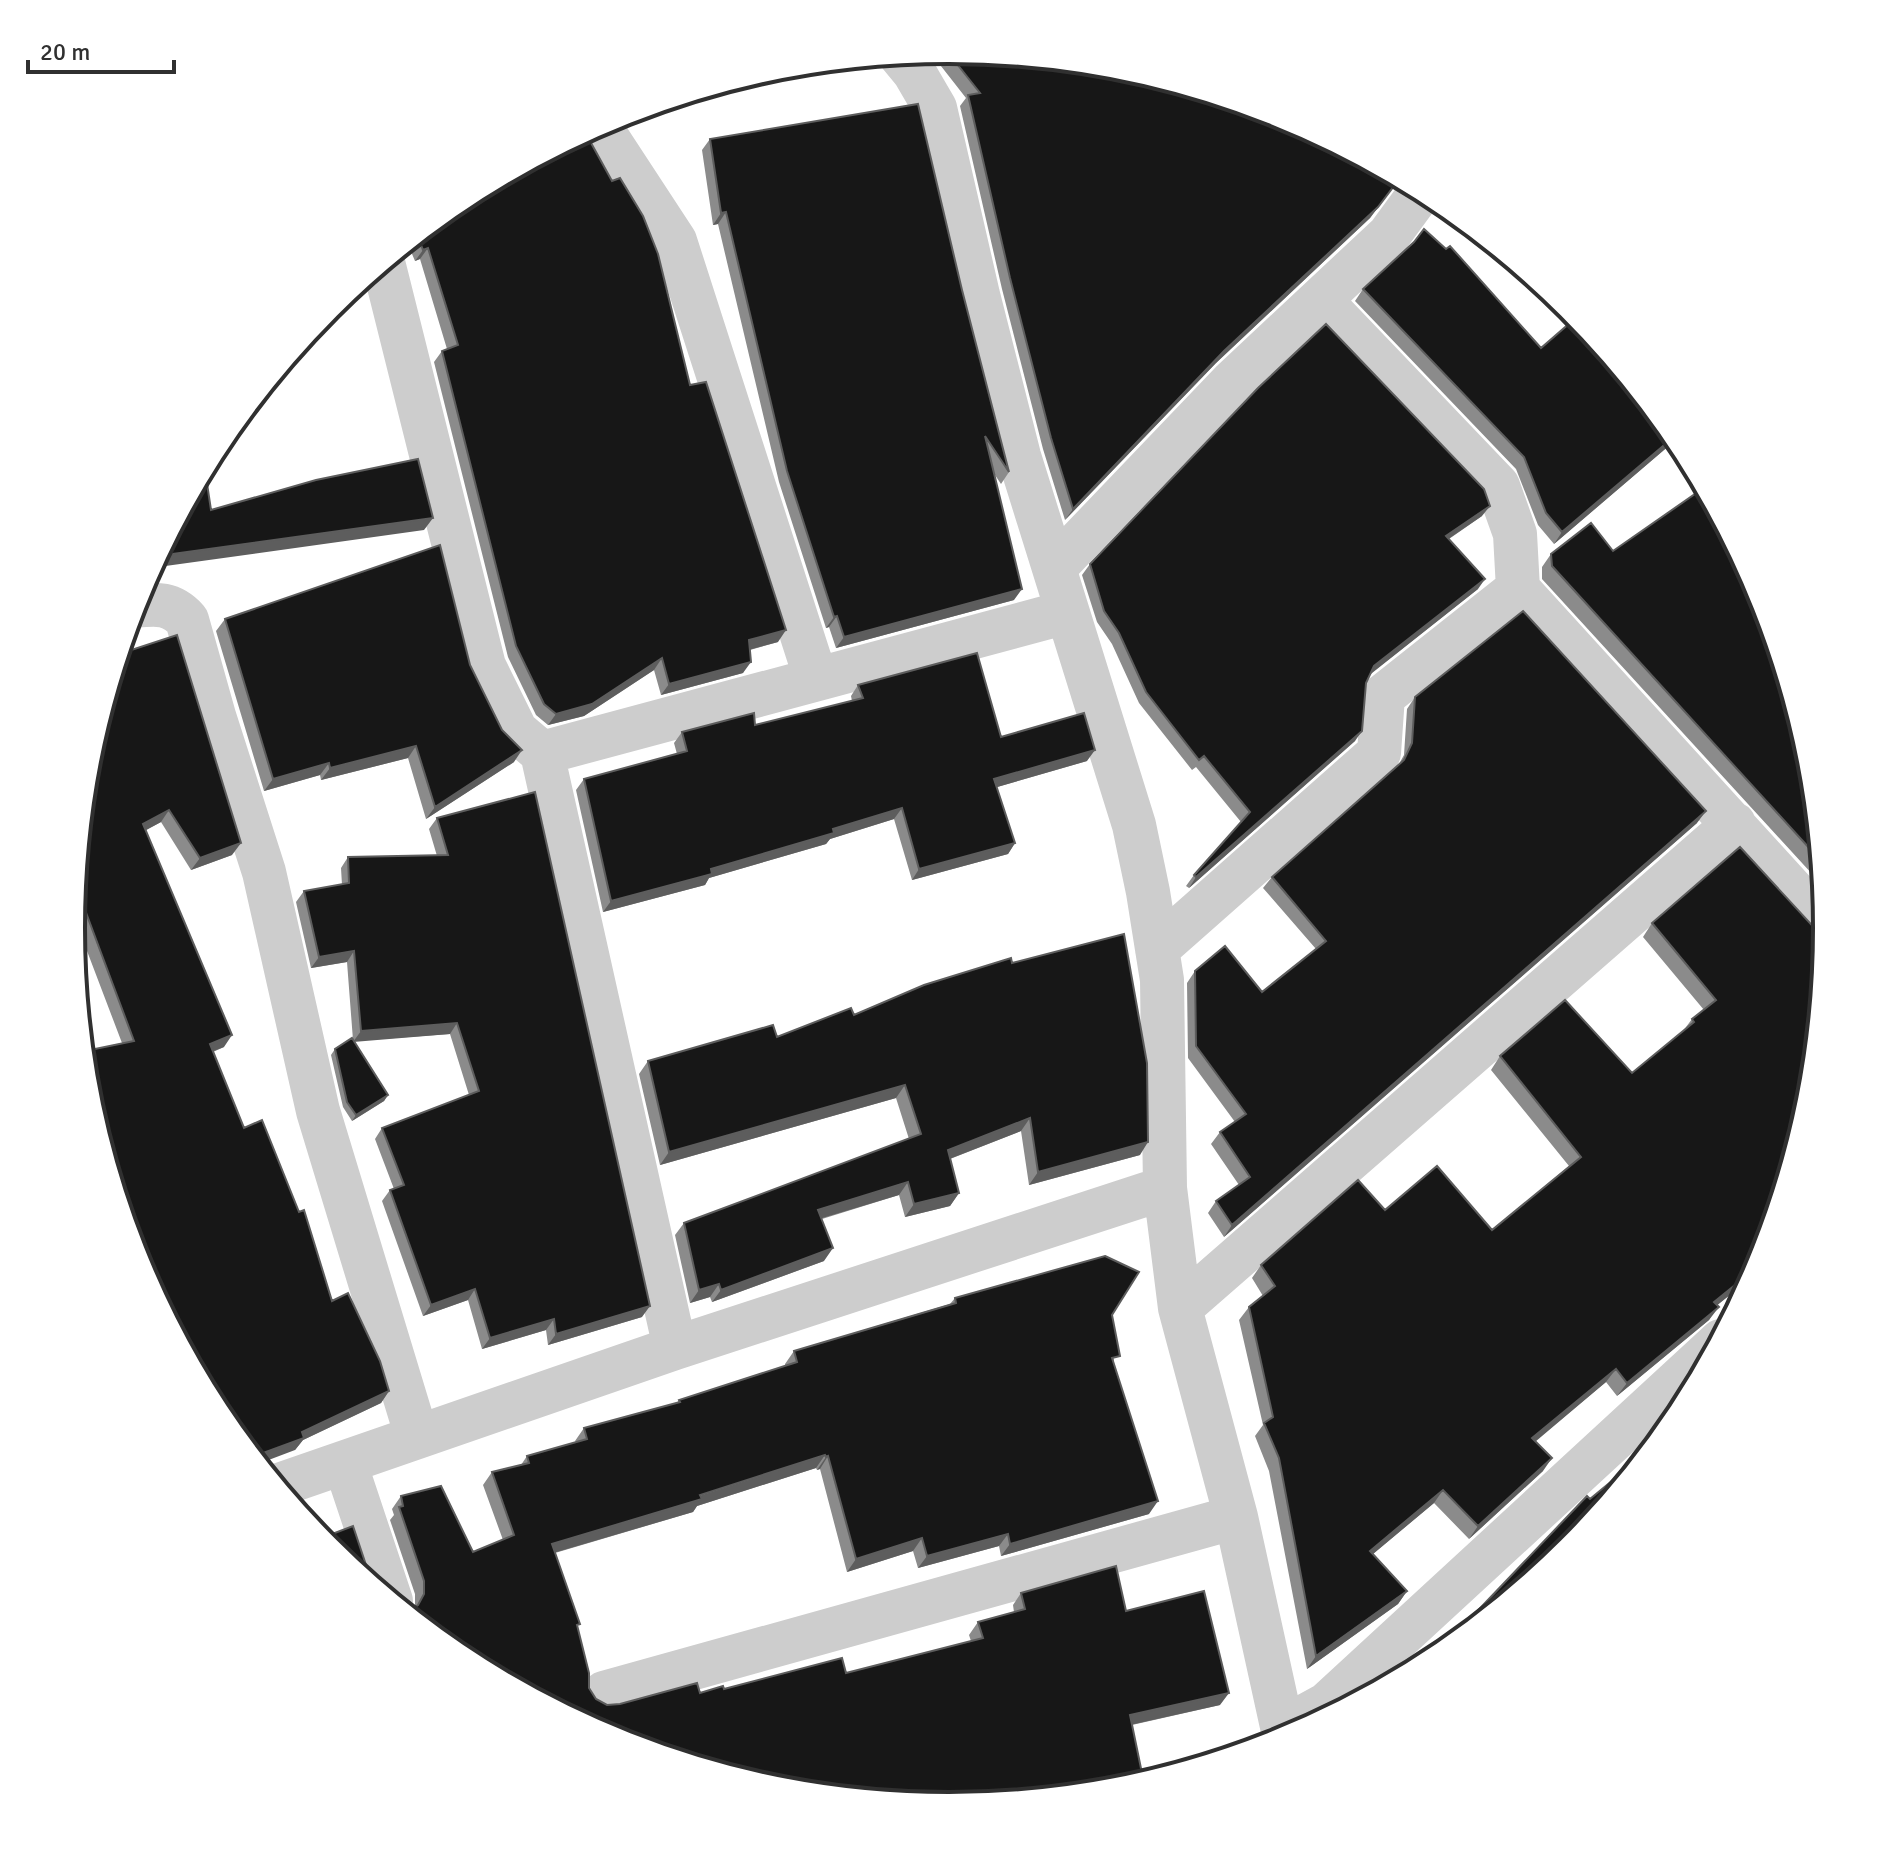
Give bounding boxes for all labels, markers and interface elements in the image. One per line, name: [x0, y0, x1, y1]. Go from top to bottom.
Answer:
scale bar: [28, 24, 174, 74]
text: 20 m: [40, 37, 90, 67]

